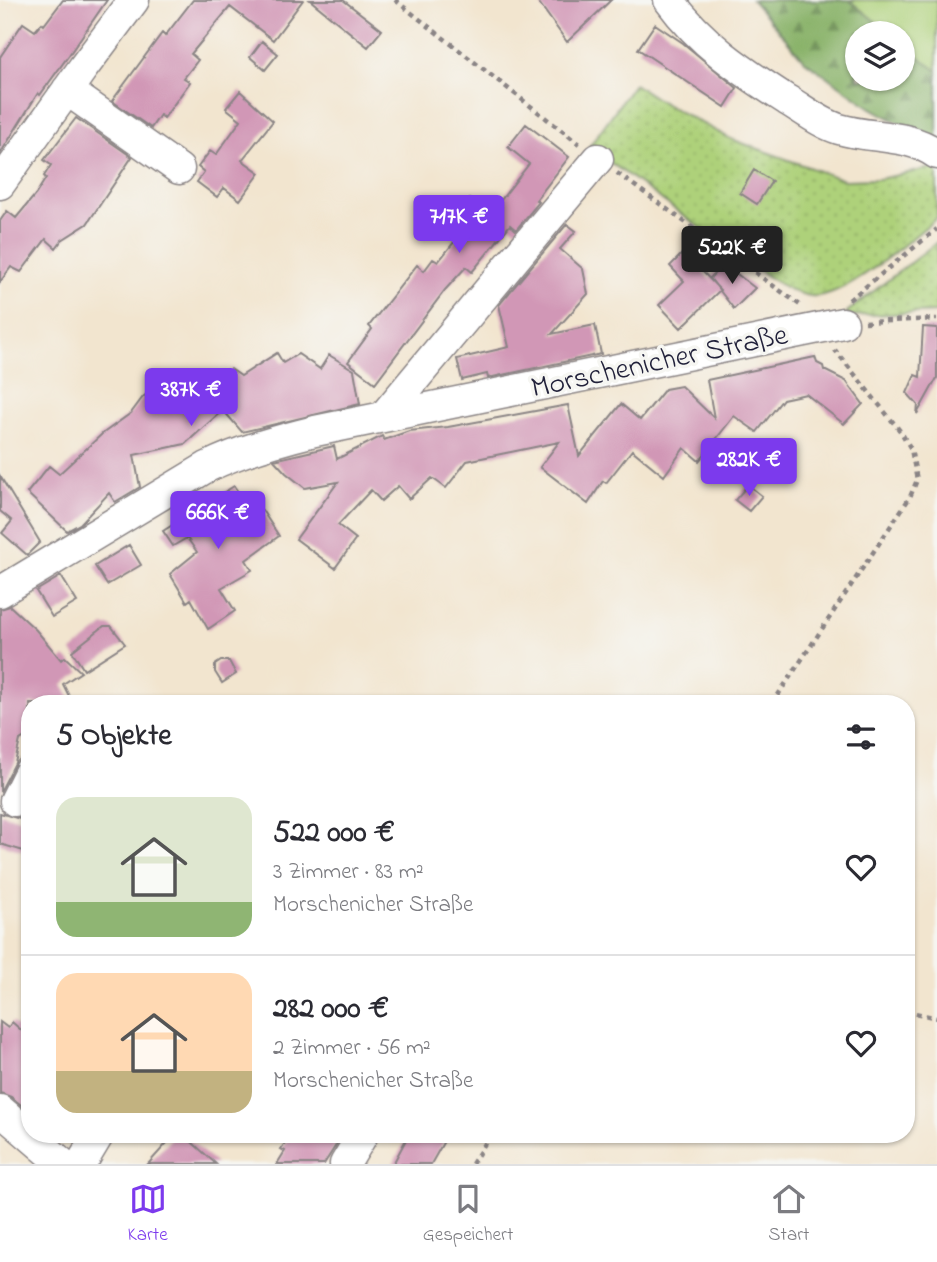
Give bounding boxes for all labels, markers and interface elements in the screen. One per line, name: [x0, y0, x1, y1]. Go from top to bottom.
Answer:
map controls: [845, 21, 915, 91]
button: layers: [845, 21, 915, 91]
pin: 717K €: [402, 196, 516, 255]
text: 717K €: [429, 201, 489, 234]
pin: 522K €: [675, 226, 789, 286]
text: 522K €: [698, 232, 766, 265]
street label: Morschenicher Straße: [527, 314, 793, 412]
pin: 387K €: [134, 368, 248, 428]
text: 387K €: [161, 374, 221, 407]
pin: 282K €: [692, 438, 806, 498]
text: 282K €: [717, 444, 781, 477]
pin: 666K €: [161, 491, 275, 551]
text: 666K €: [186, 497, 250, 530]
text: 5 Objekte: [56, 715, 172, 759]
icon: filters: [842, 718, 880, 756]
text: 522 000 €: [273, 812, 395, 856]
icon: home: [112, 825, 196, 909]
icon: heart: [842, 848, 880, 886]
text: 3 Zimmer · 83 m²: [273, 856, 424, 889]
text: Morschenicher Straße: [273, 889, 473, 922]
text: 282 000 €: [273, 988, 389, 1032]
icon: home: [112, 1001, 196, 1085]
icon: heart: [842, 1024, 880, 1062]
text: 2 Zimmer · 56 m²: [273, 1032, 431, 1065]
text: Morschenicher Straße: [273, 1065, 473, 1098]
tab: Karte: [127, 1180, 168, 1249]
tab: Gespeichert: [423, 1180, 513, 1249]
tab: Start: [768, 1180, 809, 1249]

